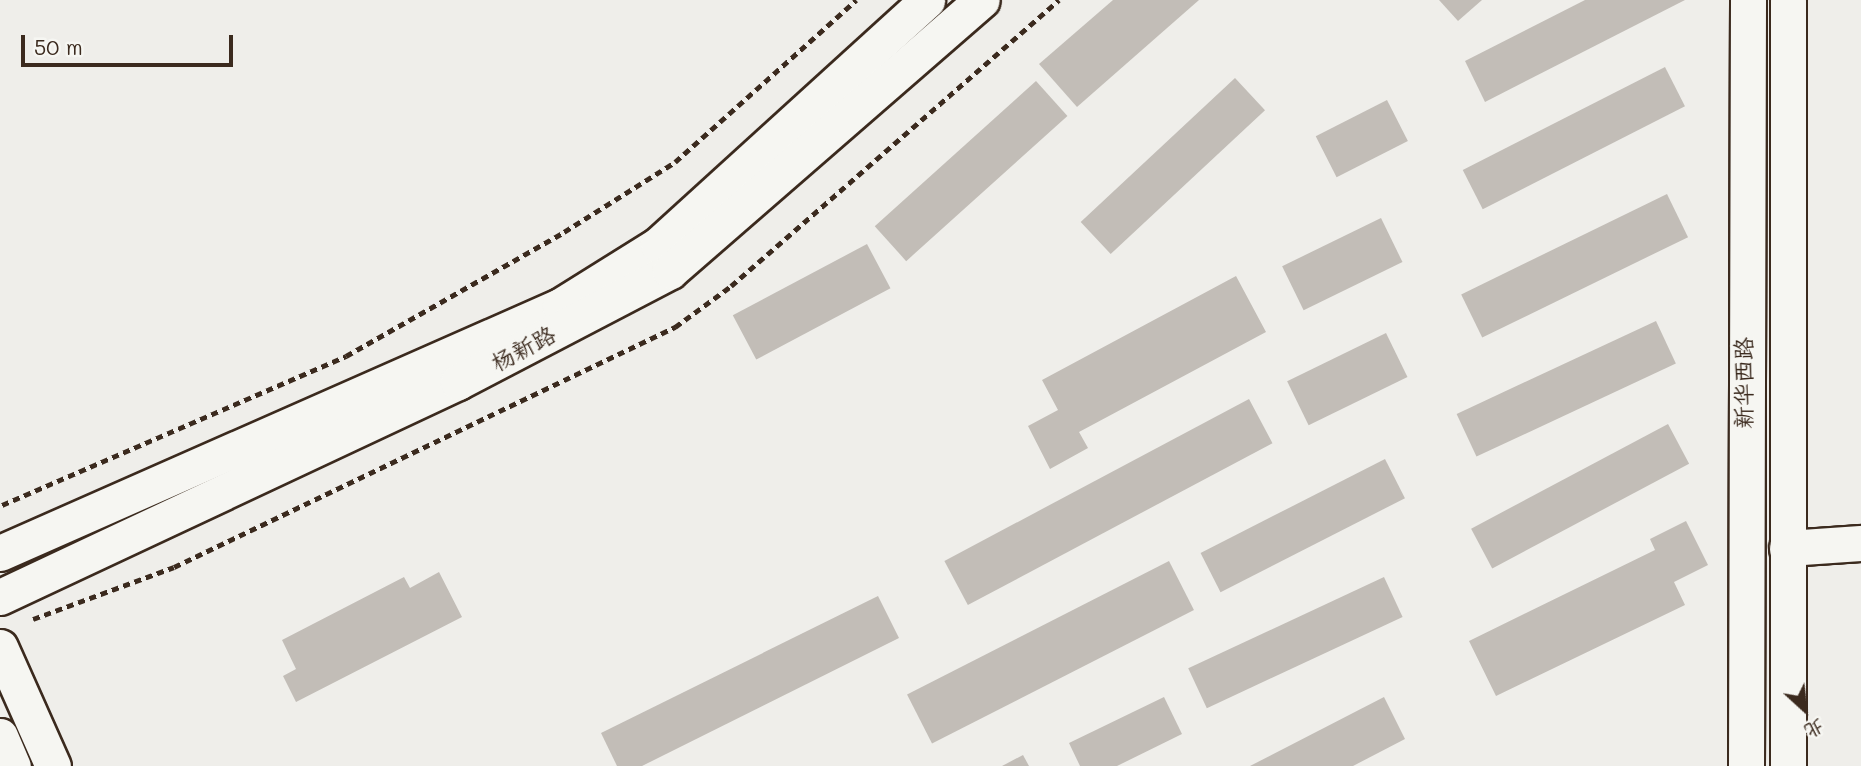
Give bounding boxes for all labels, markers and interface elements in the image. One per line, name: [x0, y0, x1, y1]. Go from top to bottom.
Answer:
scale bar: [24, 21, 236, 65]
text: 50 m: [34, 33, 83, 60]
street label: 杨新路: [486, 320, 560, 376]
street label: 新华西路: [1729, 337, 1757, 429]
north arrow: [1770, 675, 1840, 745]
text: 北: [1801, 714, 1829, 745]

